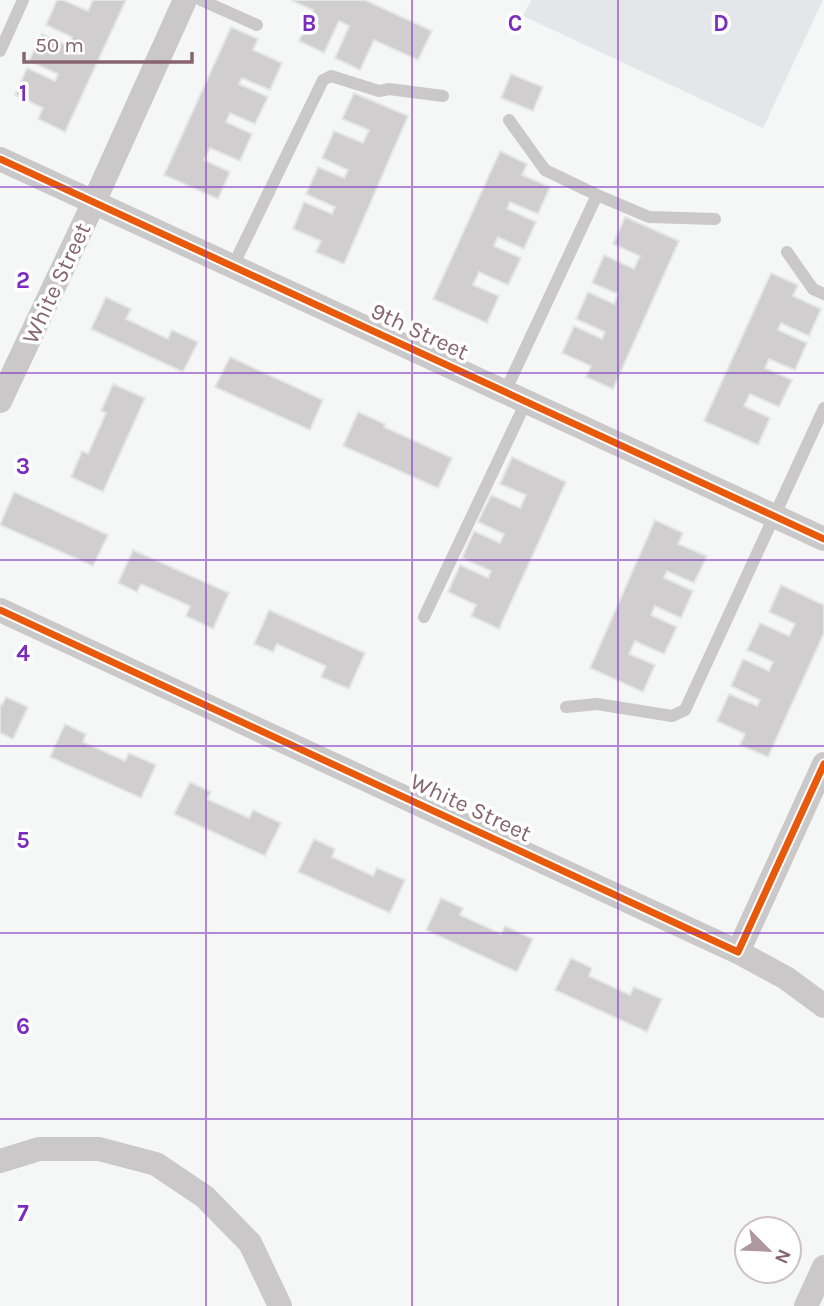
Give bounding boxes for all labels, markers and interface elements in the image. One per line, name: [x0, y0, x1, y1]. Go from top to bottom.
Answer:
text: B: [302, 10, 316, 37]
text: C: [508, 10, 522, 37]
text: D: [713, 10, 729, 37]
scale bar: [24, 21, 192, 65]
text: 50 m: [35, 33, 84, 57]
text: 1: [19, 80, 27, 107]
street label: White Street: [17, 218, 96, 348]
text: 2: [16, 267, 30, 294]
street label: 9th Street: [367, 297, 473, 366]
text: 3: [16, 453, 30, 480]
text: 4: [16, 640, 30, 667]
street label: White Street: [406, 768, 536, 847]
text: 5: [16, 827, 30, 854]
text: 6: [16, 1013, 30, 1040]
text: 7: [17, 1200, 29, 1227]
north arrow: [733, 1215, 803, 1285]
text: N: [770, 1246, 795, 1267]

